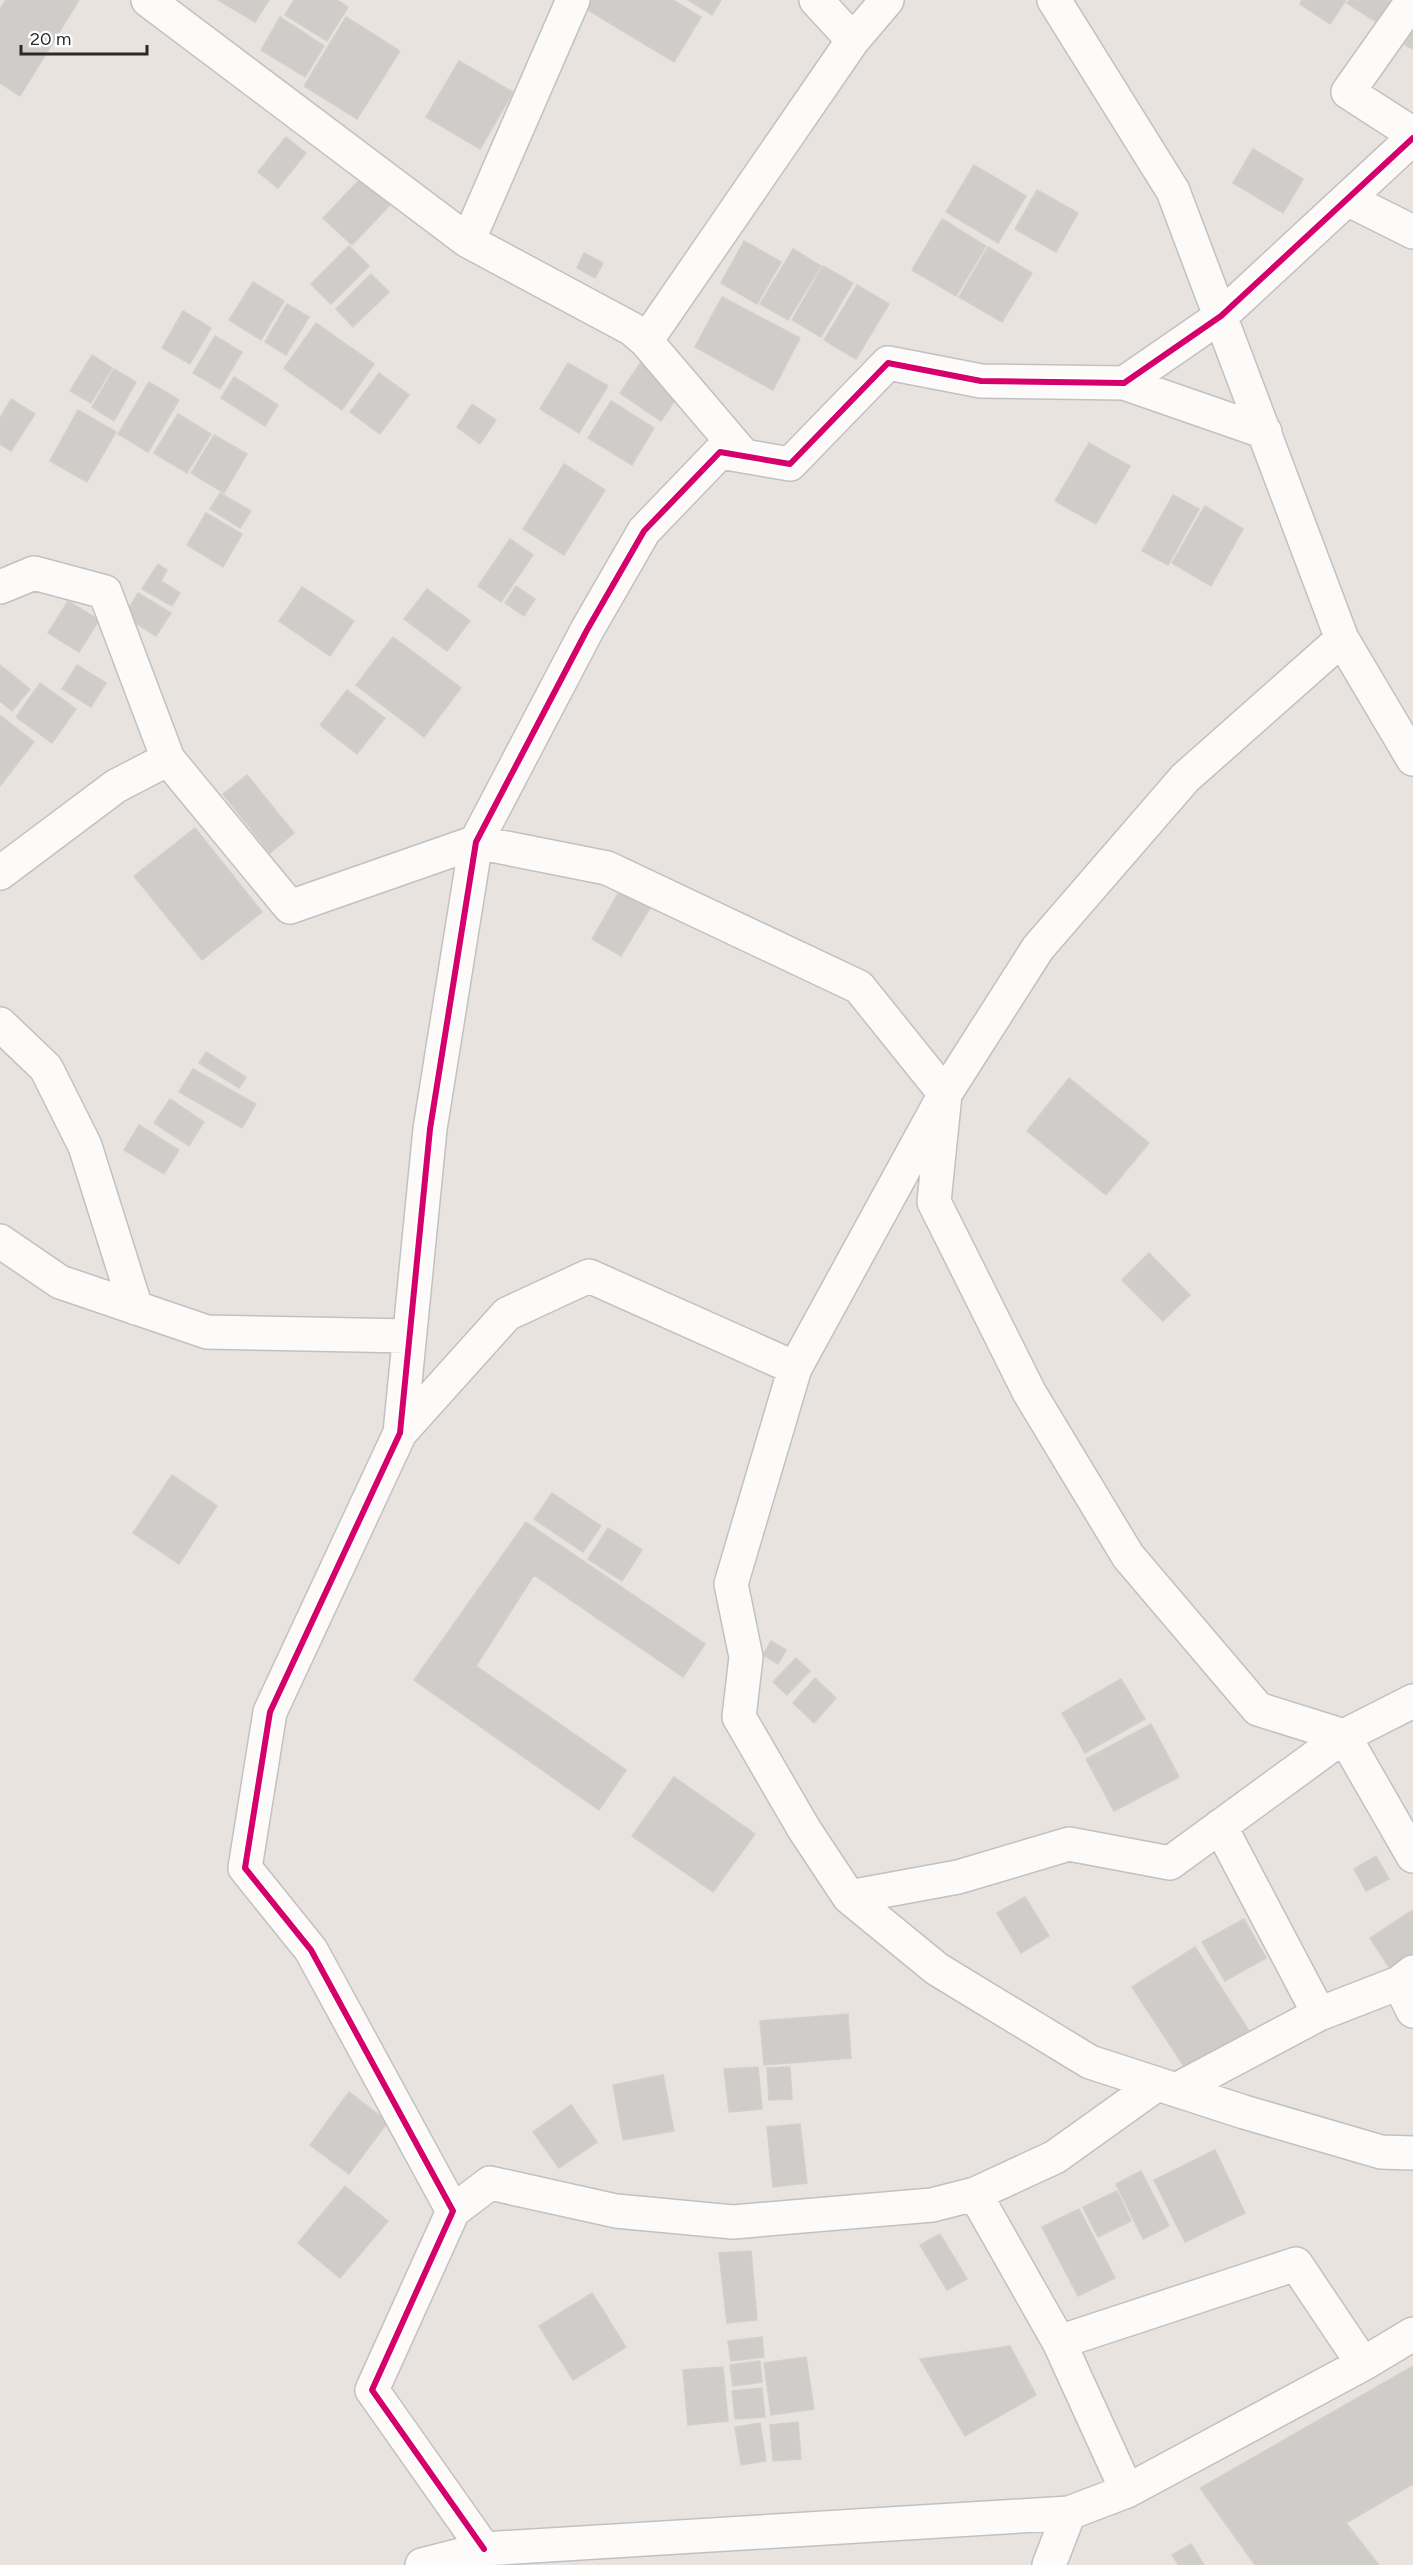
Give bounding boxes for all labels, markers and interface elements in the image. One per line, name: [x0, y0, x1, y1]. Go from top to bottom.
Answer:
scale bar: [21, 18, 147, 56]
text: 20 m: [30, 28, 71, 50]

